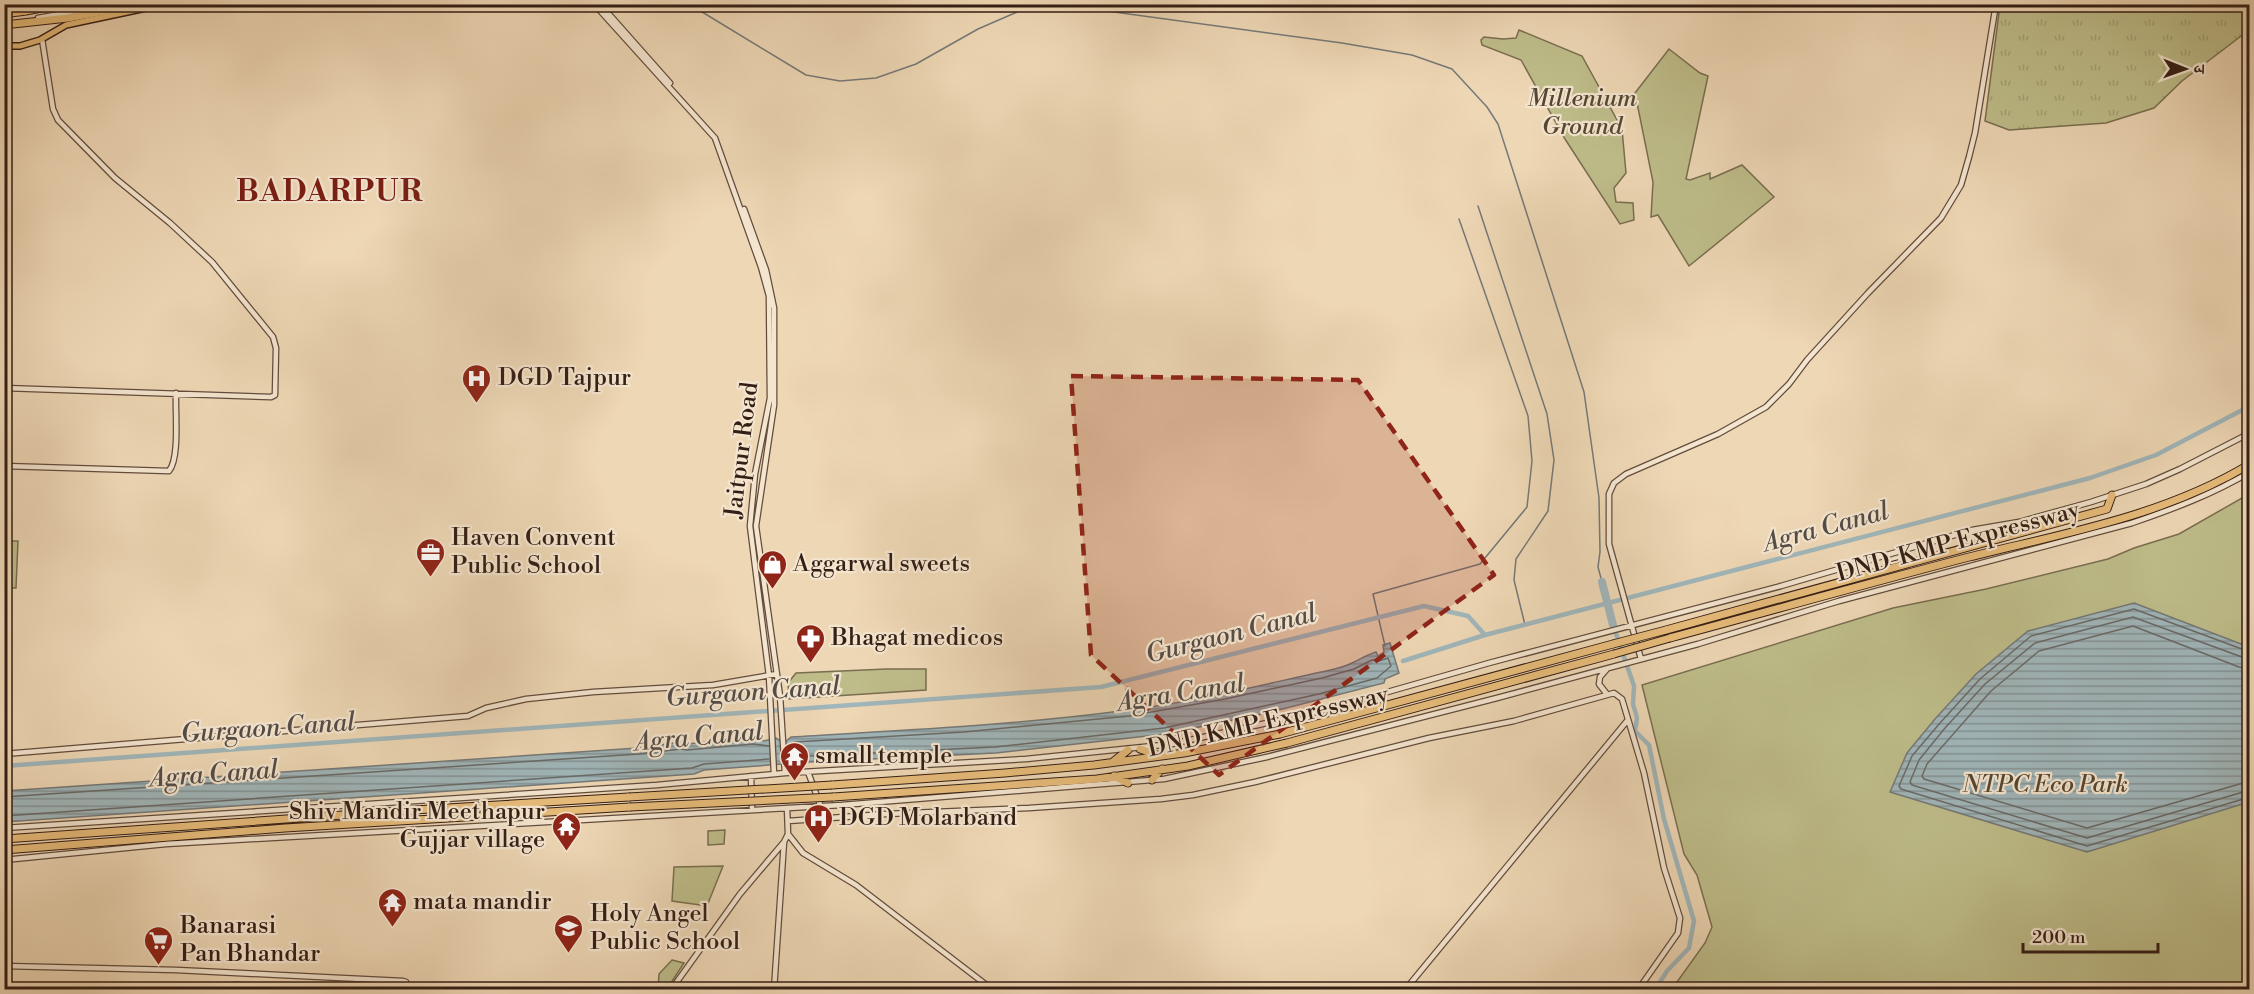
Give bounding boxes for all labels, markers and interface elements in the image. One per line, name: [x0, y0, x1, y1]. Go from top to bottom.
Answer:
north arrow: [2155, 39, 2215, 99]
text: उ: [2189, 64, 2209, 75]
park label: Millenium Ground: [1527, 84, 1637, 142]
district label: BADARPUR: [236, 173, 424, 211]
hospital icon: DGD Tajpur: [461, 362, 493, 404]
place label: DGD Tajpur: [498, 363, 631, 393]
street label: Jaitpur Road: [719, 380, 765, 521]
water label: Agra Canal: [1757, 495, 1893, 560]
street label: DND-KMP Expressway: [1833, 495, 2083, 589]
place label: Haven Convent Public School: [451, 523, 616, 581]
office icon: Haven Convent Public School: [414, 536, 446, 578]
shop icon: Aggarwal sweets: [756, 548, 788, 590]
place label: Aggarwal sweets: [792, 549, 970, 579]
water label: Gurgaon Canal: [1142, 597, 1320, 671]
pharmacy icon: Bhagat medicos: [794, 622, 826, 664]
place label: Bhagat medicos: [830, 623, 1003, 653]
water label: Agra Canal: [1112, 667, 1248, 719]
water label: Gurgaon Canal: [664, 670, 842, 714]
street label: DND KMP Expressway: [1145, 680, 1392, 764]
water label: Gurgaon Canal: [179, 706, 357, 750]
water label: Agra Canal: [630, 715, 765, 759]
temple icon: small temple: [778, 740, 810, 782]
place label: small temple: [815, 741, 952, 771]
water label: Agra Canal: [146, 754, 280, 795]
park label: NTPC Eco Park: [1961, 770, 2128, 800]
place label: Shiv Mandir Meethapur Gujjar village: [289, 797, 545, 855]
hospital icon: DGD Molarband: [802, 802, 834, 844]
place label: DGD Molarband: [839, 803, 1017, 833]
temple icon: Shiv Mandir Meethapur Gujjar village: [550, 810, 582, 852]
temple icon: mata mandir: [376, 886, 408, 928]
place label: mata mandir: [413, 887, 552, 917]
place label: Holy Angel Public School: [590, 899, 740, 957]
place label: Banarasi Pan Bhandar: [179, 911, 320, 969]
school or university icon: Holy Angel Public School: [553, 912, 585, 954]
scale bar: [2023, 916, 2158, 954]
supermarket icon: Banarasi Pan Bhandar: [143, 924, 175, 966]
text: 200 m: [2032, 926, 2086, 949]

